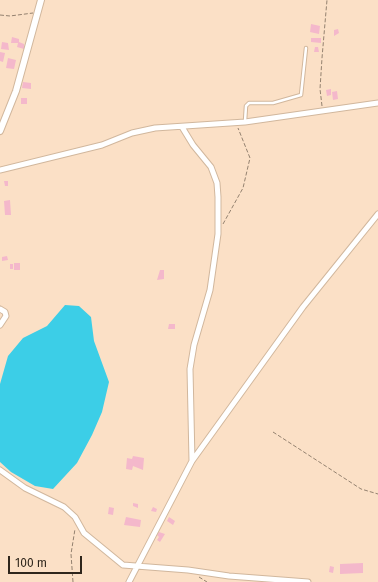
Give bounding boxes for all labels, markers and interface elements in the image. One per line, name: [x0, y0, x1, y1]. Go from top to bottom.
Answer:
scale bar: [10, 548, 84, 574]
text: 100 m: [15, 556, 47, 570]

